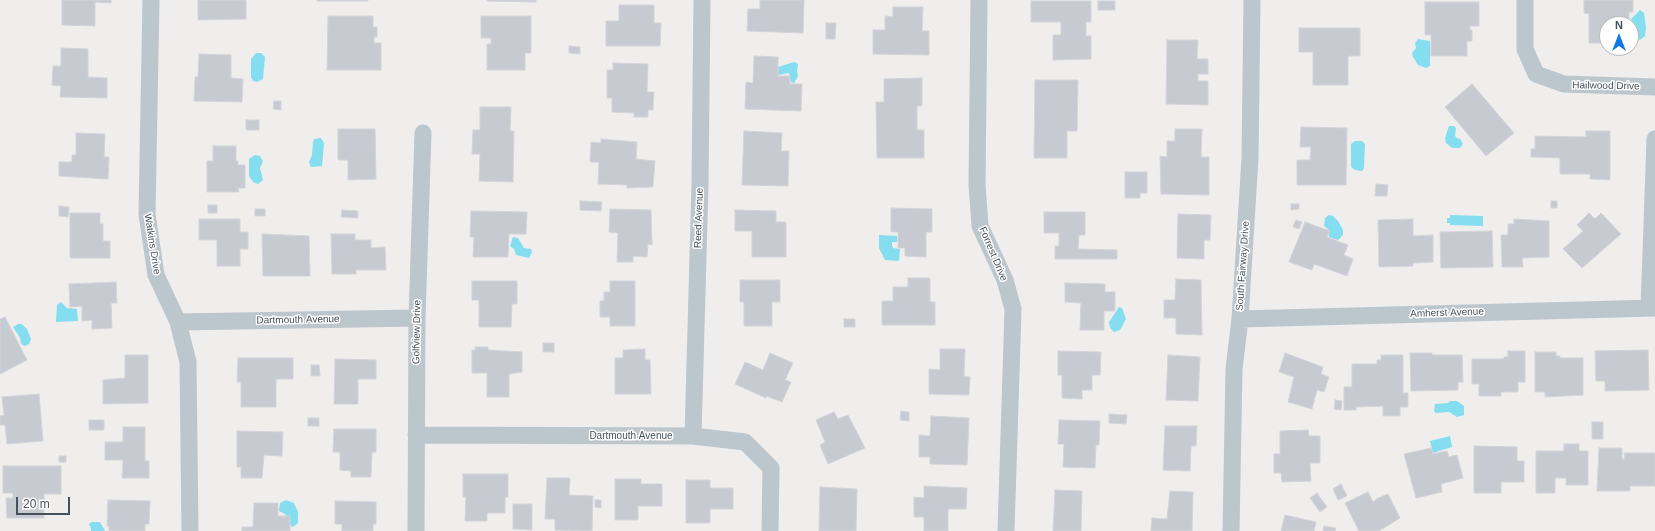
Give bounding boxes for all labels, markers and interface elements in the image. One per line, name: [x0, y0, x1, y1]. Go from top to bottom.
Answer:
north arrow: [1599, 16, 1639, 56]
text: N: [1615, 19, 1623, 31]
street label: Hailwood Drive: [1572, 79, 1640, 93]
street label: Reed Avenue: [692, 188, 706, 248]
street label: Watkins Drive: [141, 213, 163, 275]
street label: South Fairway Drive: [1234, 221, 1252, 311]
street label: Forrest Drive: [976, 225, 1010, 283]
street label: Golfview Drive: [410, 300, 424, 364]
street label: Amherst Avenue: [1410, 306, 1484, 320]
street label: Dartmouth Avenue: [256, 313, 340, 327]
street label: Dartmouth Avenue: [589, 430, 673, 442]
scale bar: [18, 489, 72, 515]
text: 20 m: [23, 497, 50, 511]

